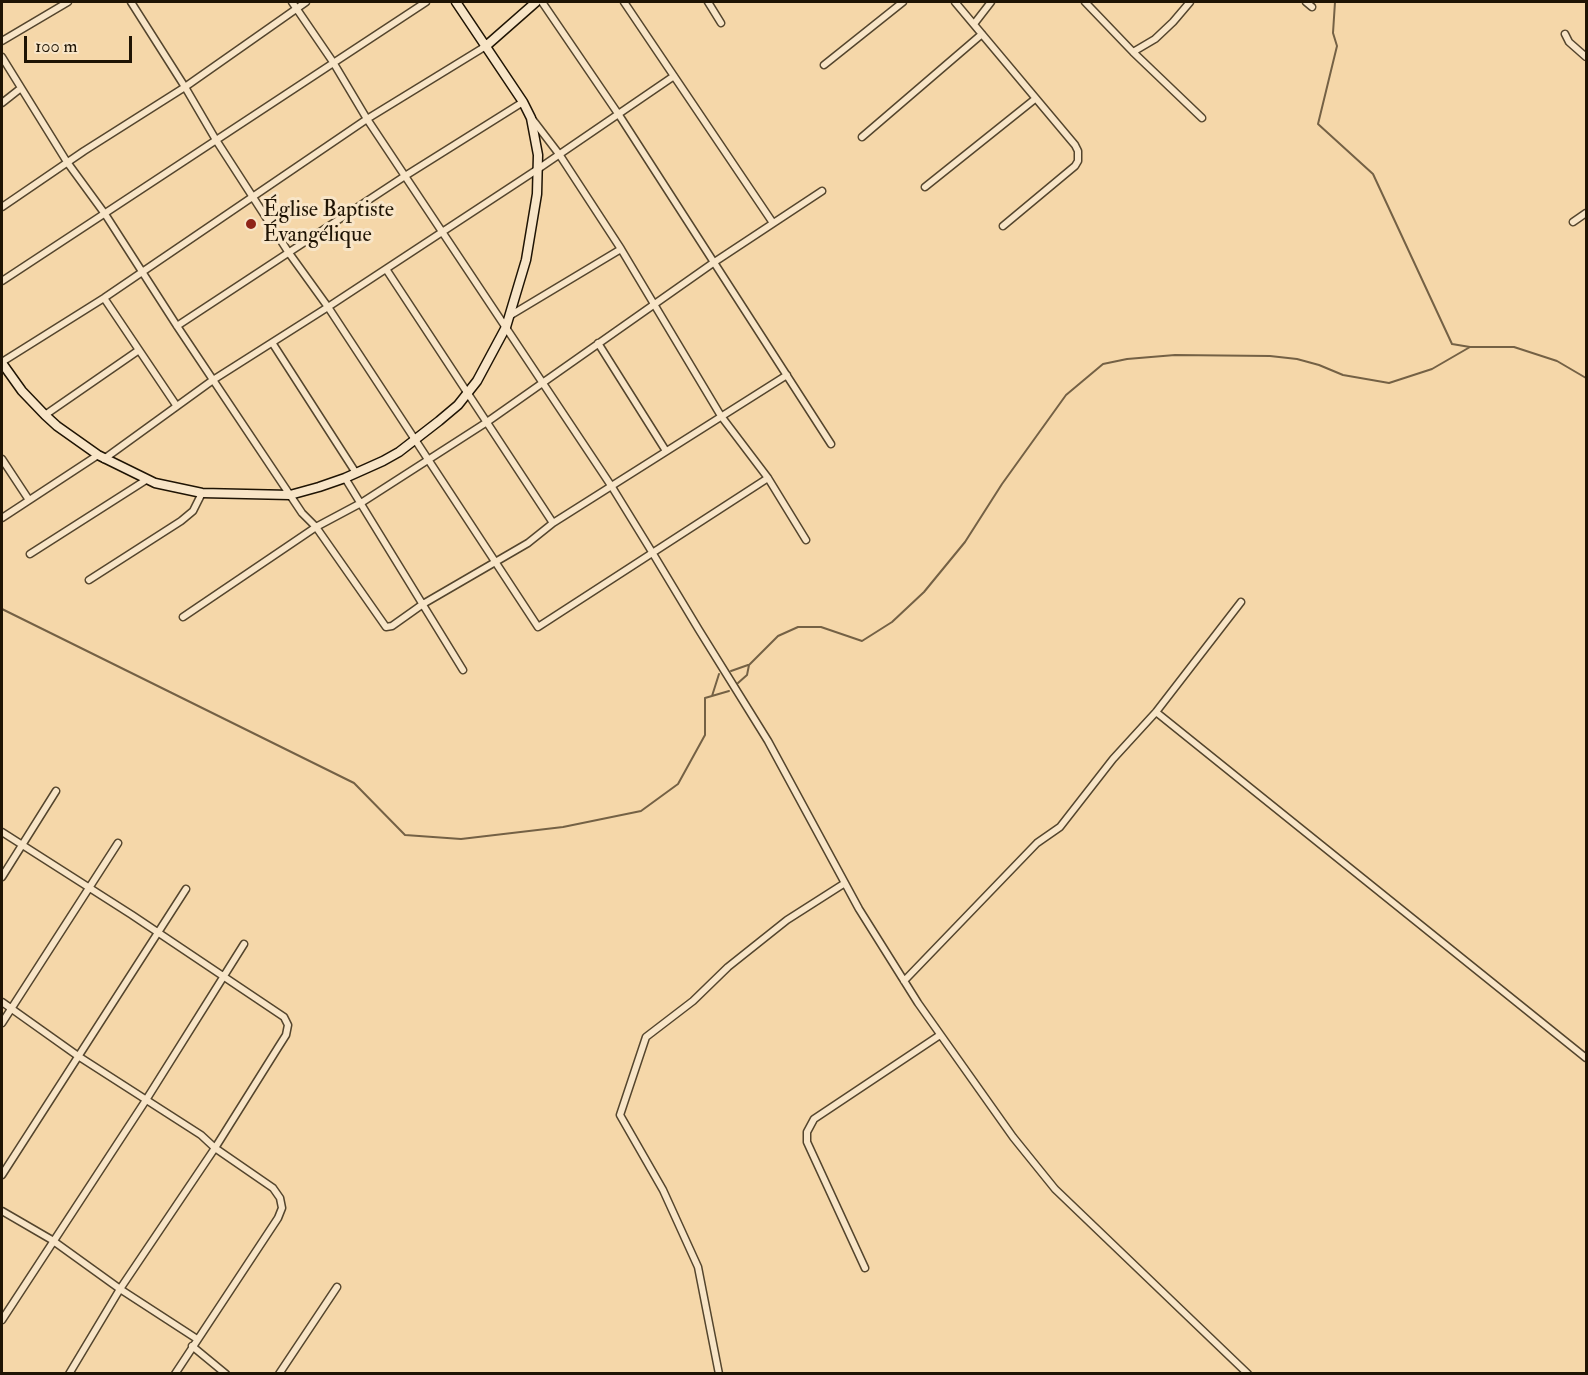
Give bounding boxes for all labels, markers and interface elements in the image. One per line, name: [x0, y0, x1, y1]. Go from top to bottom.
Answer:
scale bar: [27, 24, 135, 62]
text: 100 m: [35, 35, 78, 58]
place label: Église Baptiste Évangélique: [263, 198, 394, 249]
marker: Église Baptiste Évangélique: [244, 217, 258, 231]

